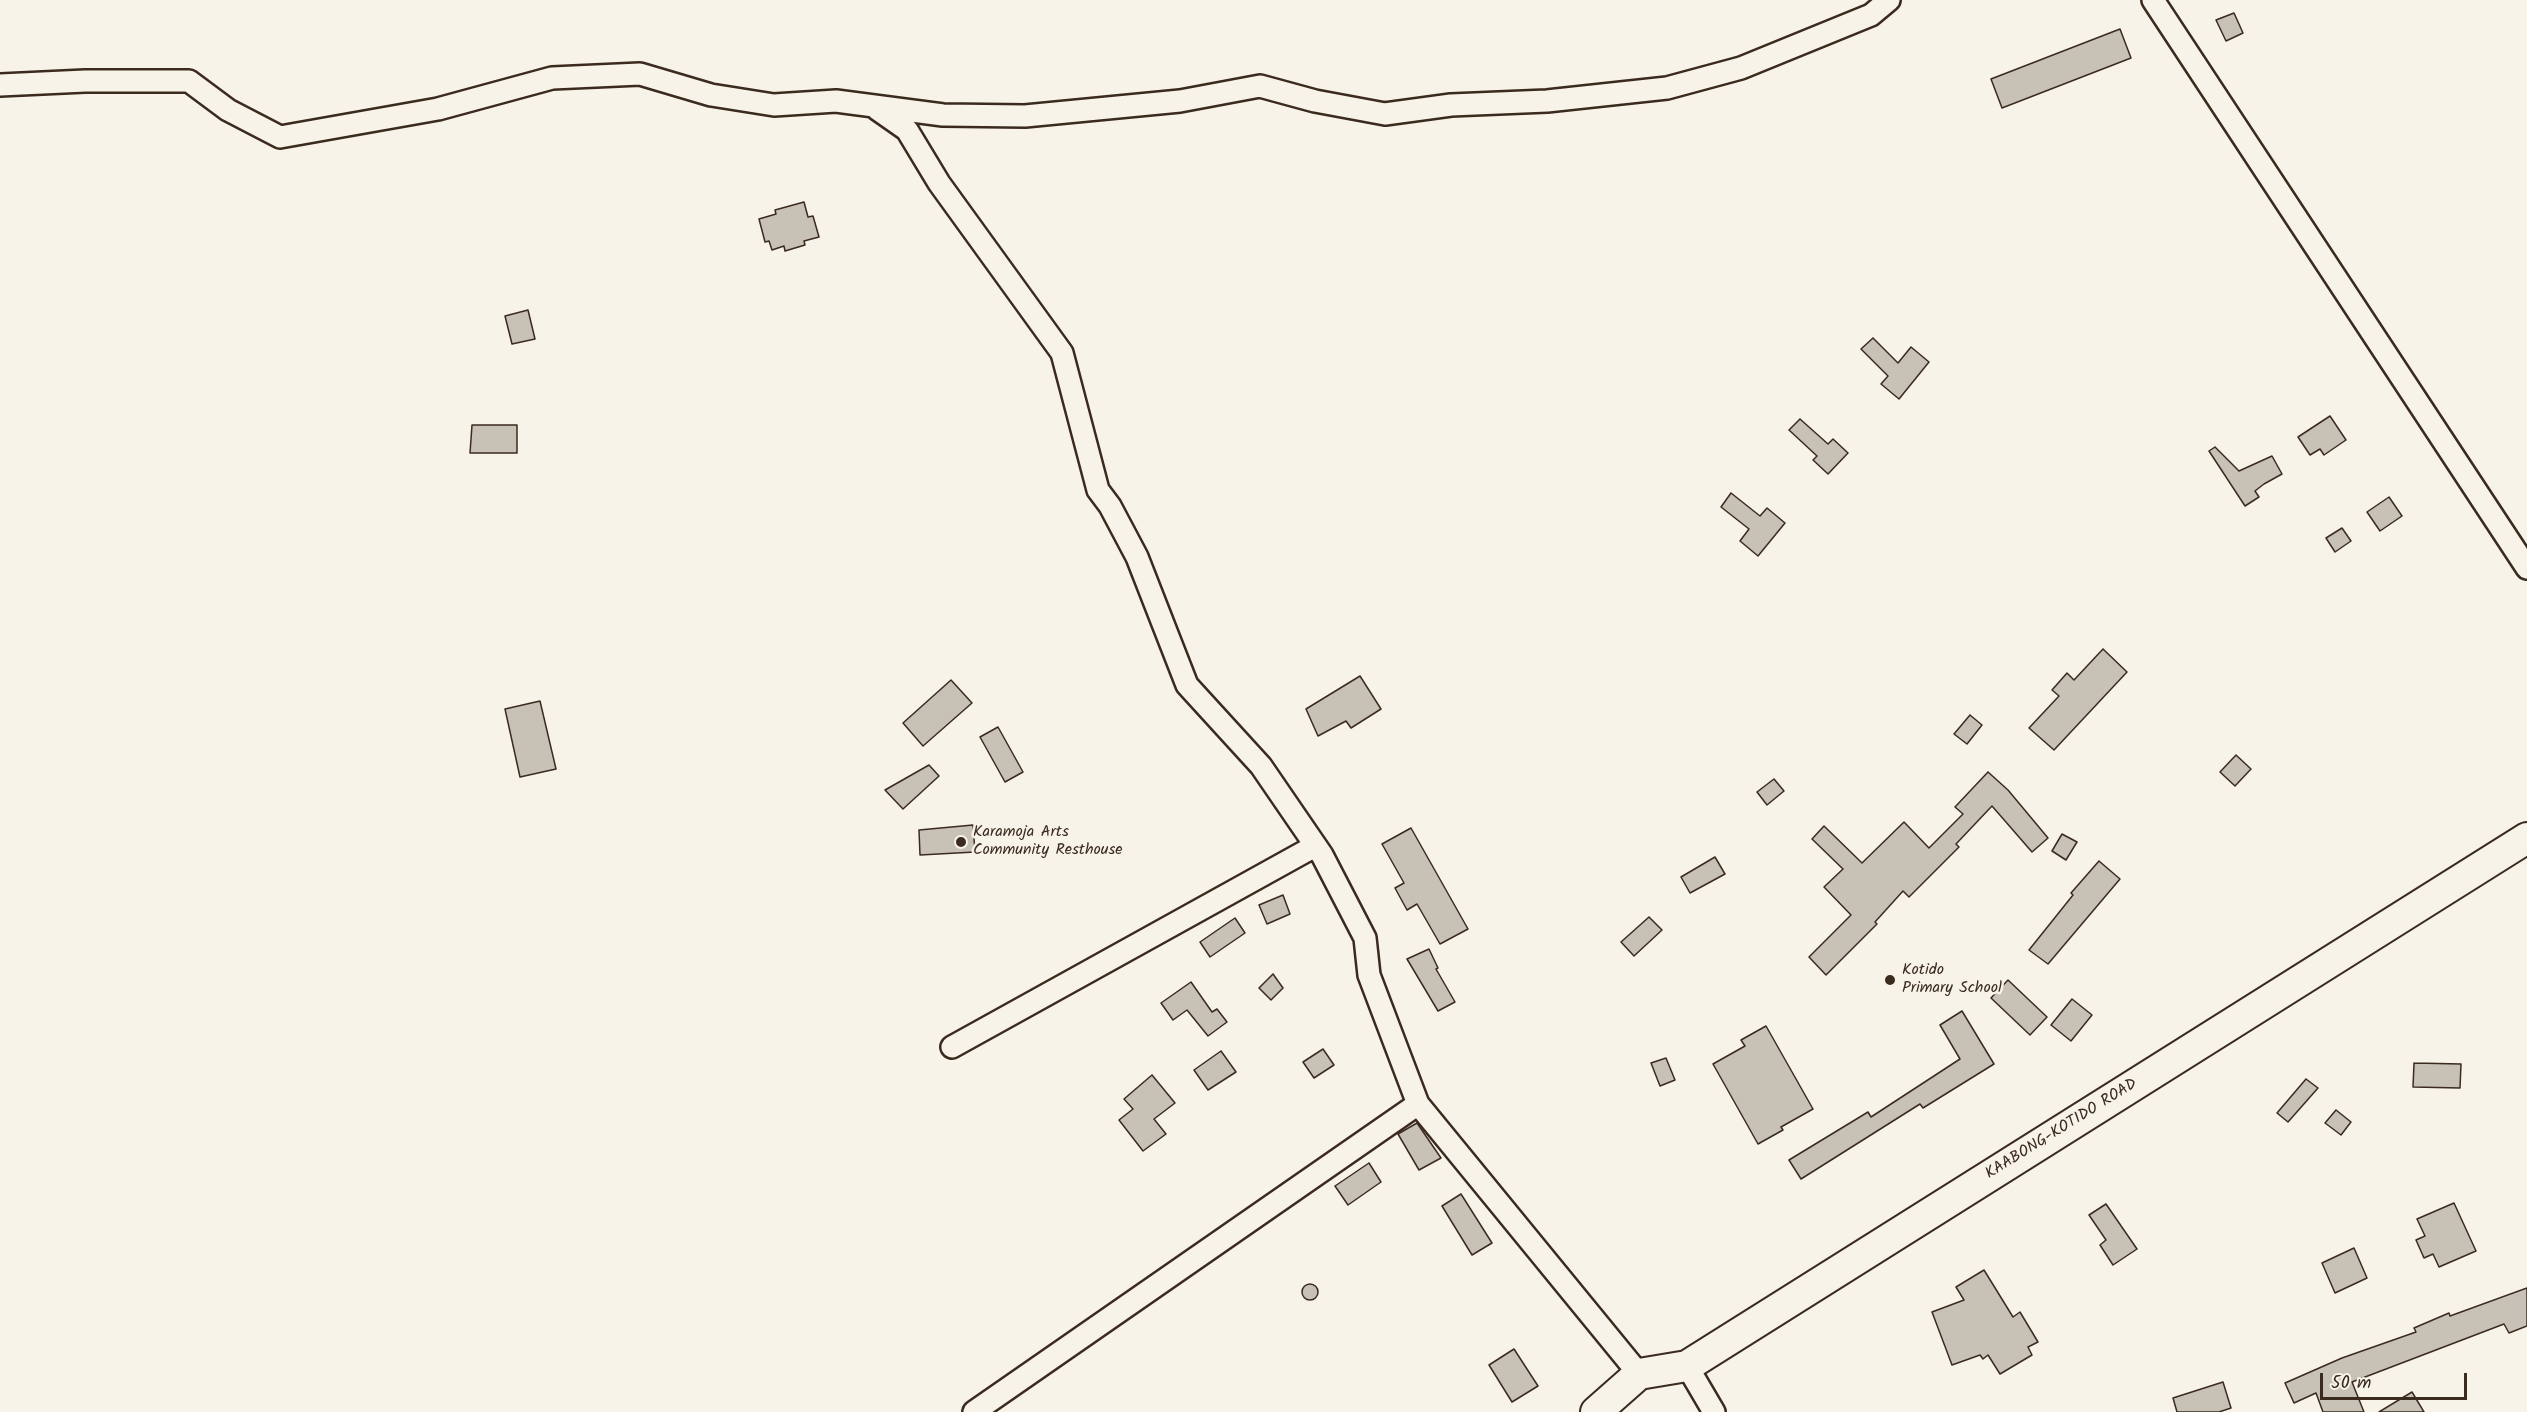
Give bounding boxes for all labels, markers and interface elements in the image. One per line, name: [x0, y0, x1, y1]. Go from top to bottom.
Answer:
place label: Karamoja Arts Community Resthouse: [973, 823, 1123, 861]
marker: Karamoja Arts Community Resthouse: [954, 835, 968, 849]
place label: Kotido Primary School: [1902, 961, 2002, 999]
marker: Kotido Primary School: [1883, 973, 1897, 987]
street label: KAABONG-KOTIDO ROAD: [1983, 1075, 2141, 1185]
scale bar: [2323, 1361, 2470, 1399]
text: 50 m: [2331, 1369, 2371, 1398]

